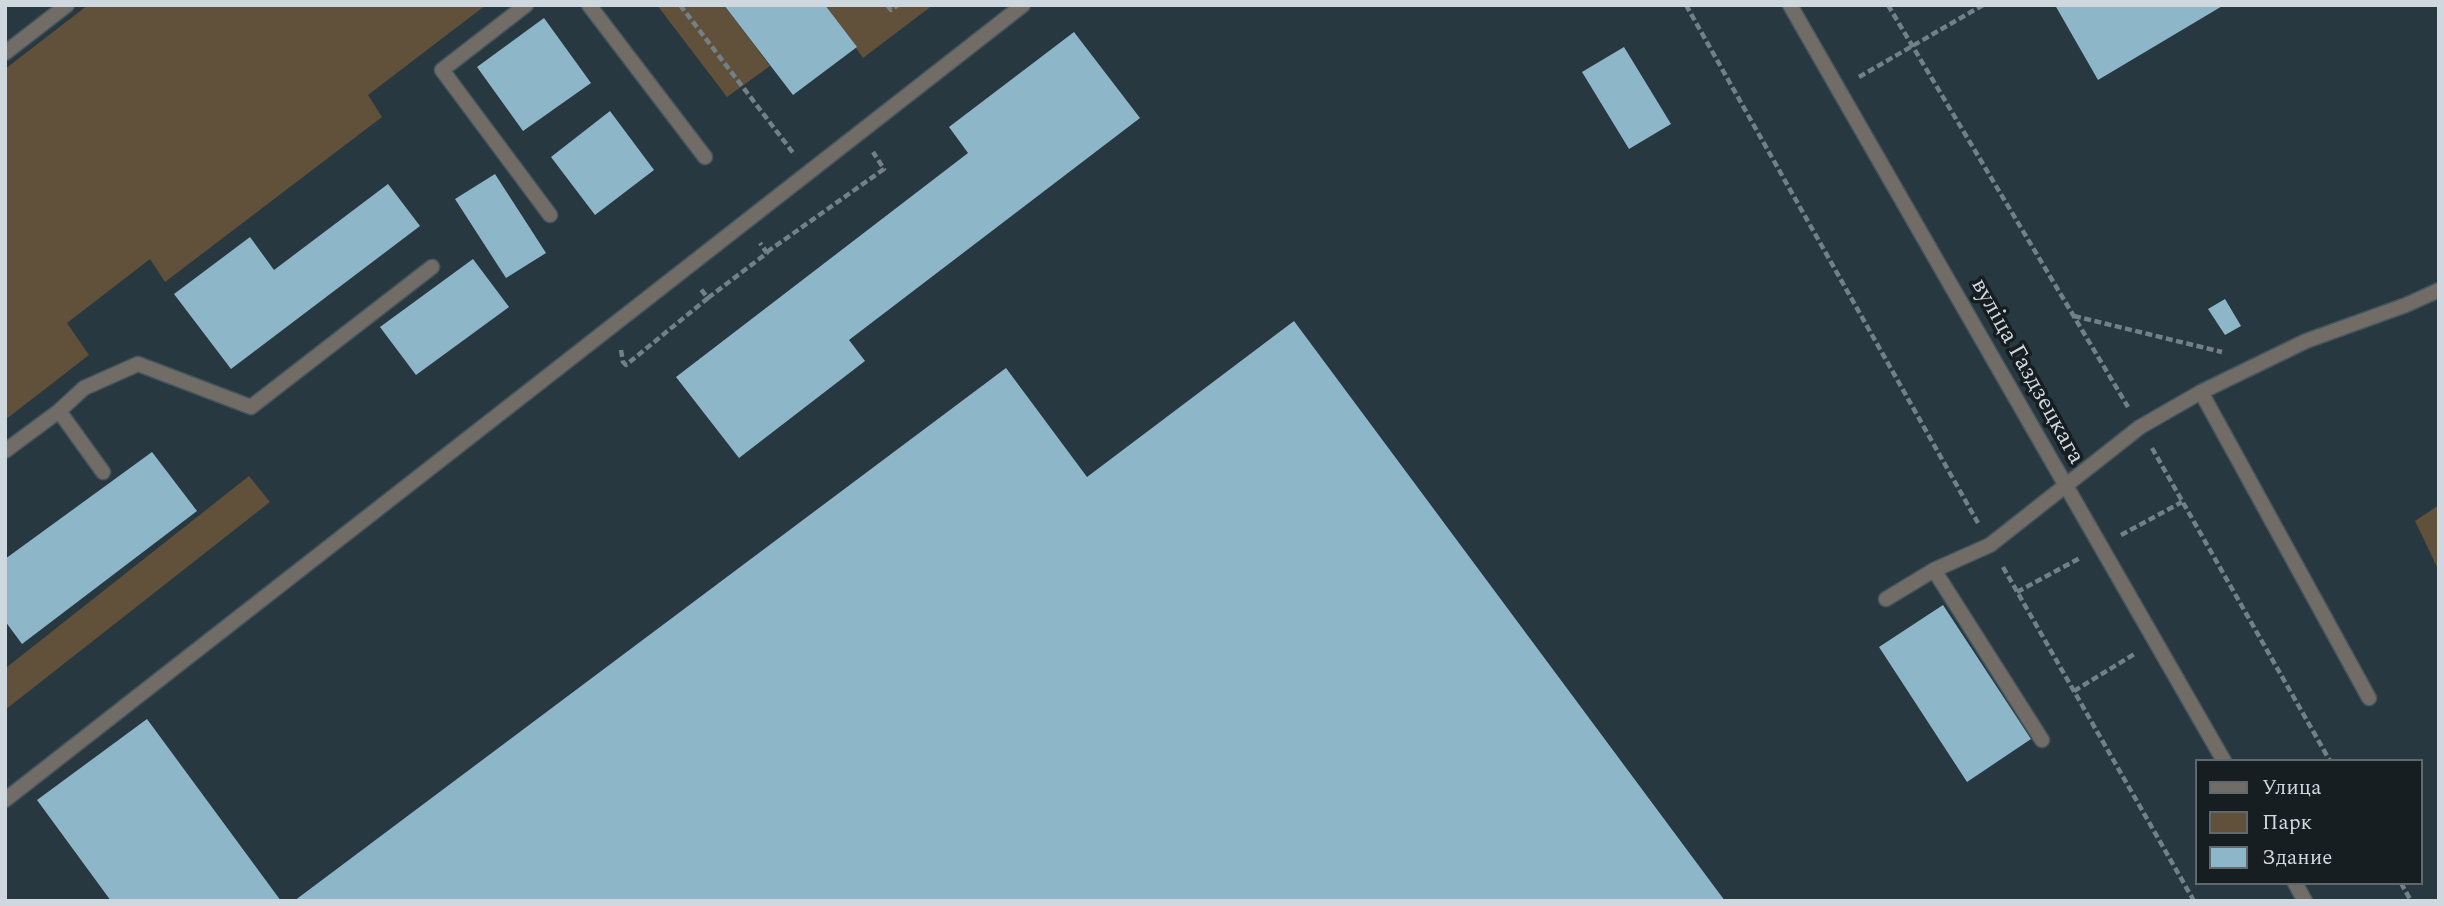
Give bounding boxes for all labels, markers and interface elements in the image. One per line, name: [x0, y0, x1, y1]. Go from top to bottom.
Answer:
street label: вуліца Газдзецкага: [1963, 274, 2089, 470]
legend: [2196, 759, 2423, 885]
text: Улица: [2262, 772, 2321, 804]
text: Парк: [2262, 807, 2312, 839]
text: Здание: [2262, 842, 2332, 874]

